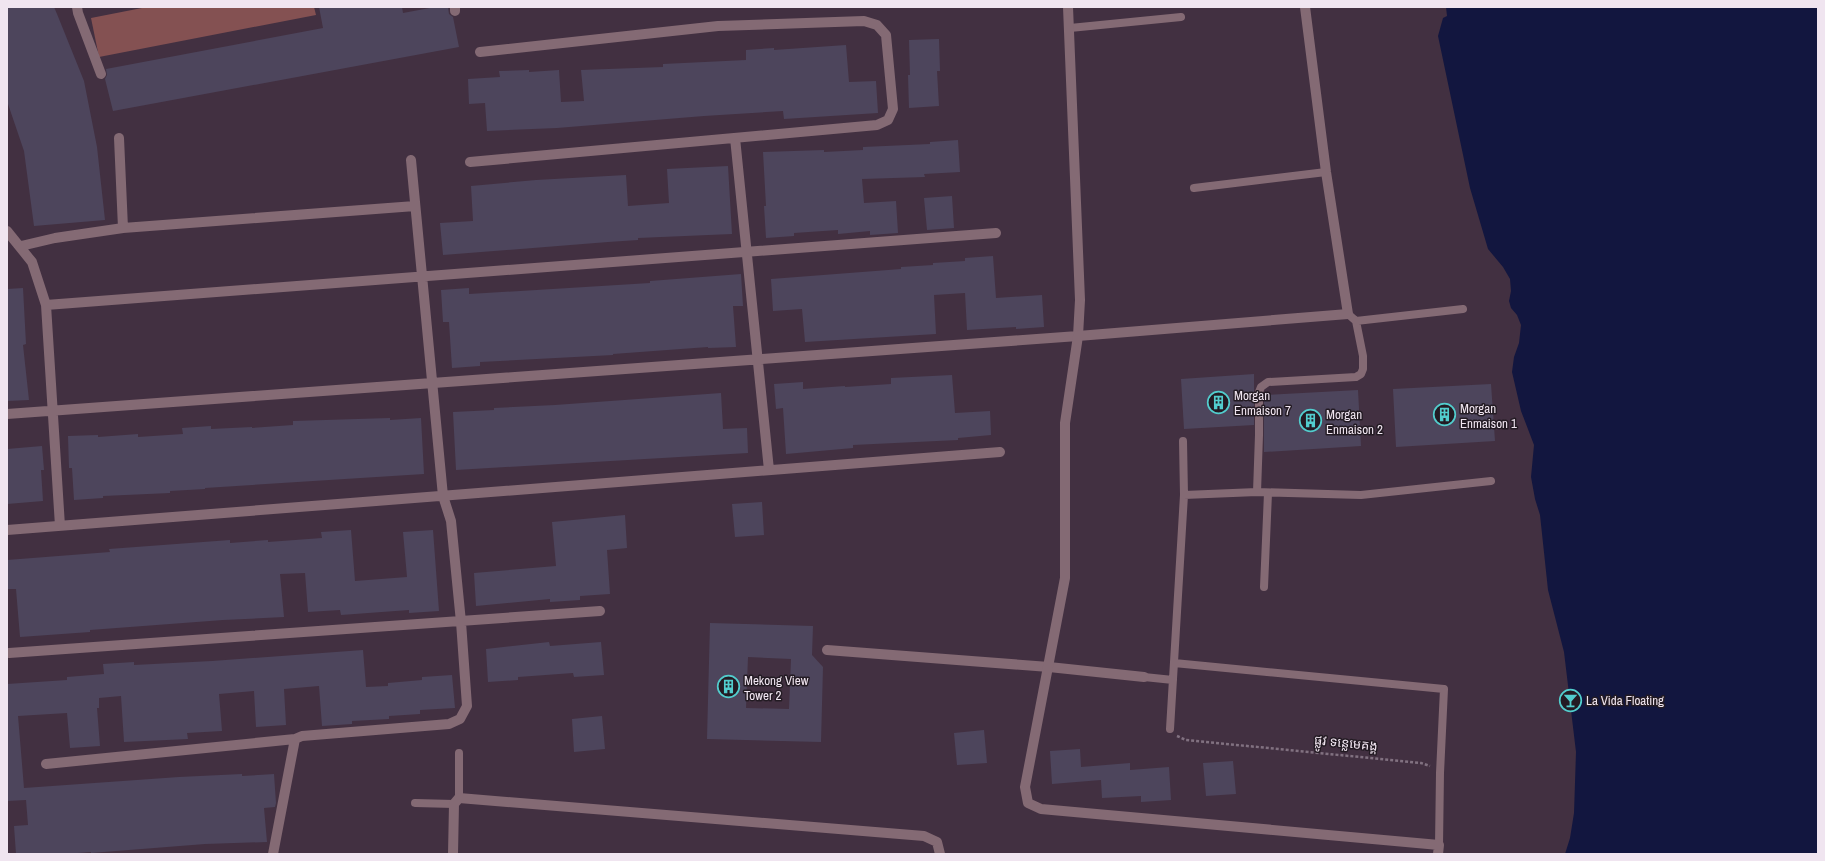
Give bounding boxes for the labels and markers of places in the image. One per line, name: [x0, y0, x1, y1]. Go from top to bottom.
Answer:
place label: Morgan Enmaison 7: [1234, 387, 1291, 419]
building icon: Morgan Enmaison 7: [1206, 389, 1232, 415]
place label: Morgan Enmaison 1: [1460, 400, 1517, 432]
building icon: Morgan Enmaison 1: [1431, 402, 1457, 428]
place label: Morgan Enmaison 2: [1326, 406, 1383, 438]
building icon: Morgan Enmaison 2: [1298, 408, 1324, 434]
place label: Mekong View Tower 2: [744, 672, 809, 704]
building icon: Mekong View Tower 2: [715, 674, 741, 700]
bar icon: La Vida Floating: [1557, 687, 1583, 713]
place label: La Vida Floating: [1586, 692, 1664, 709]

